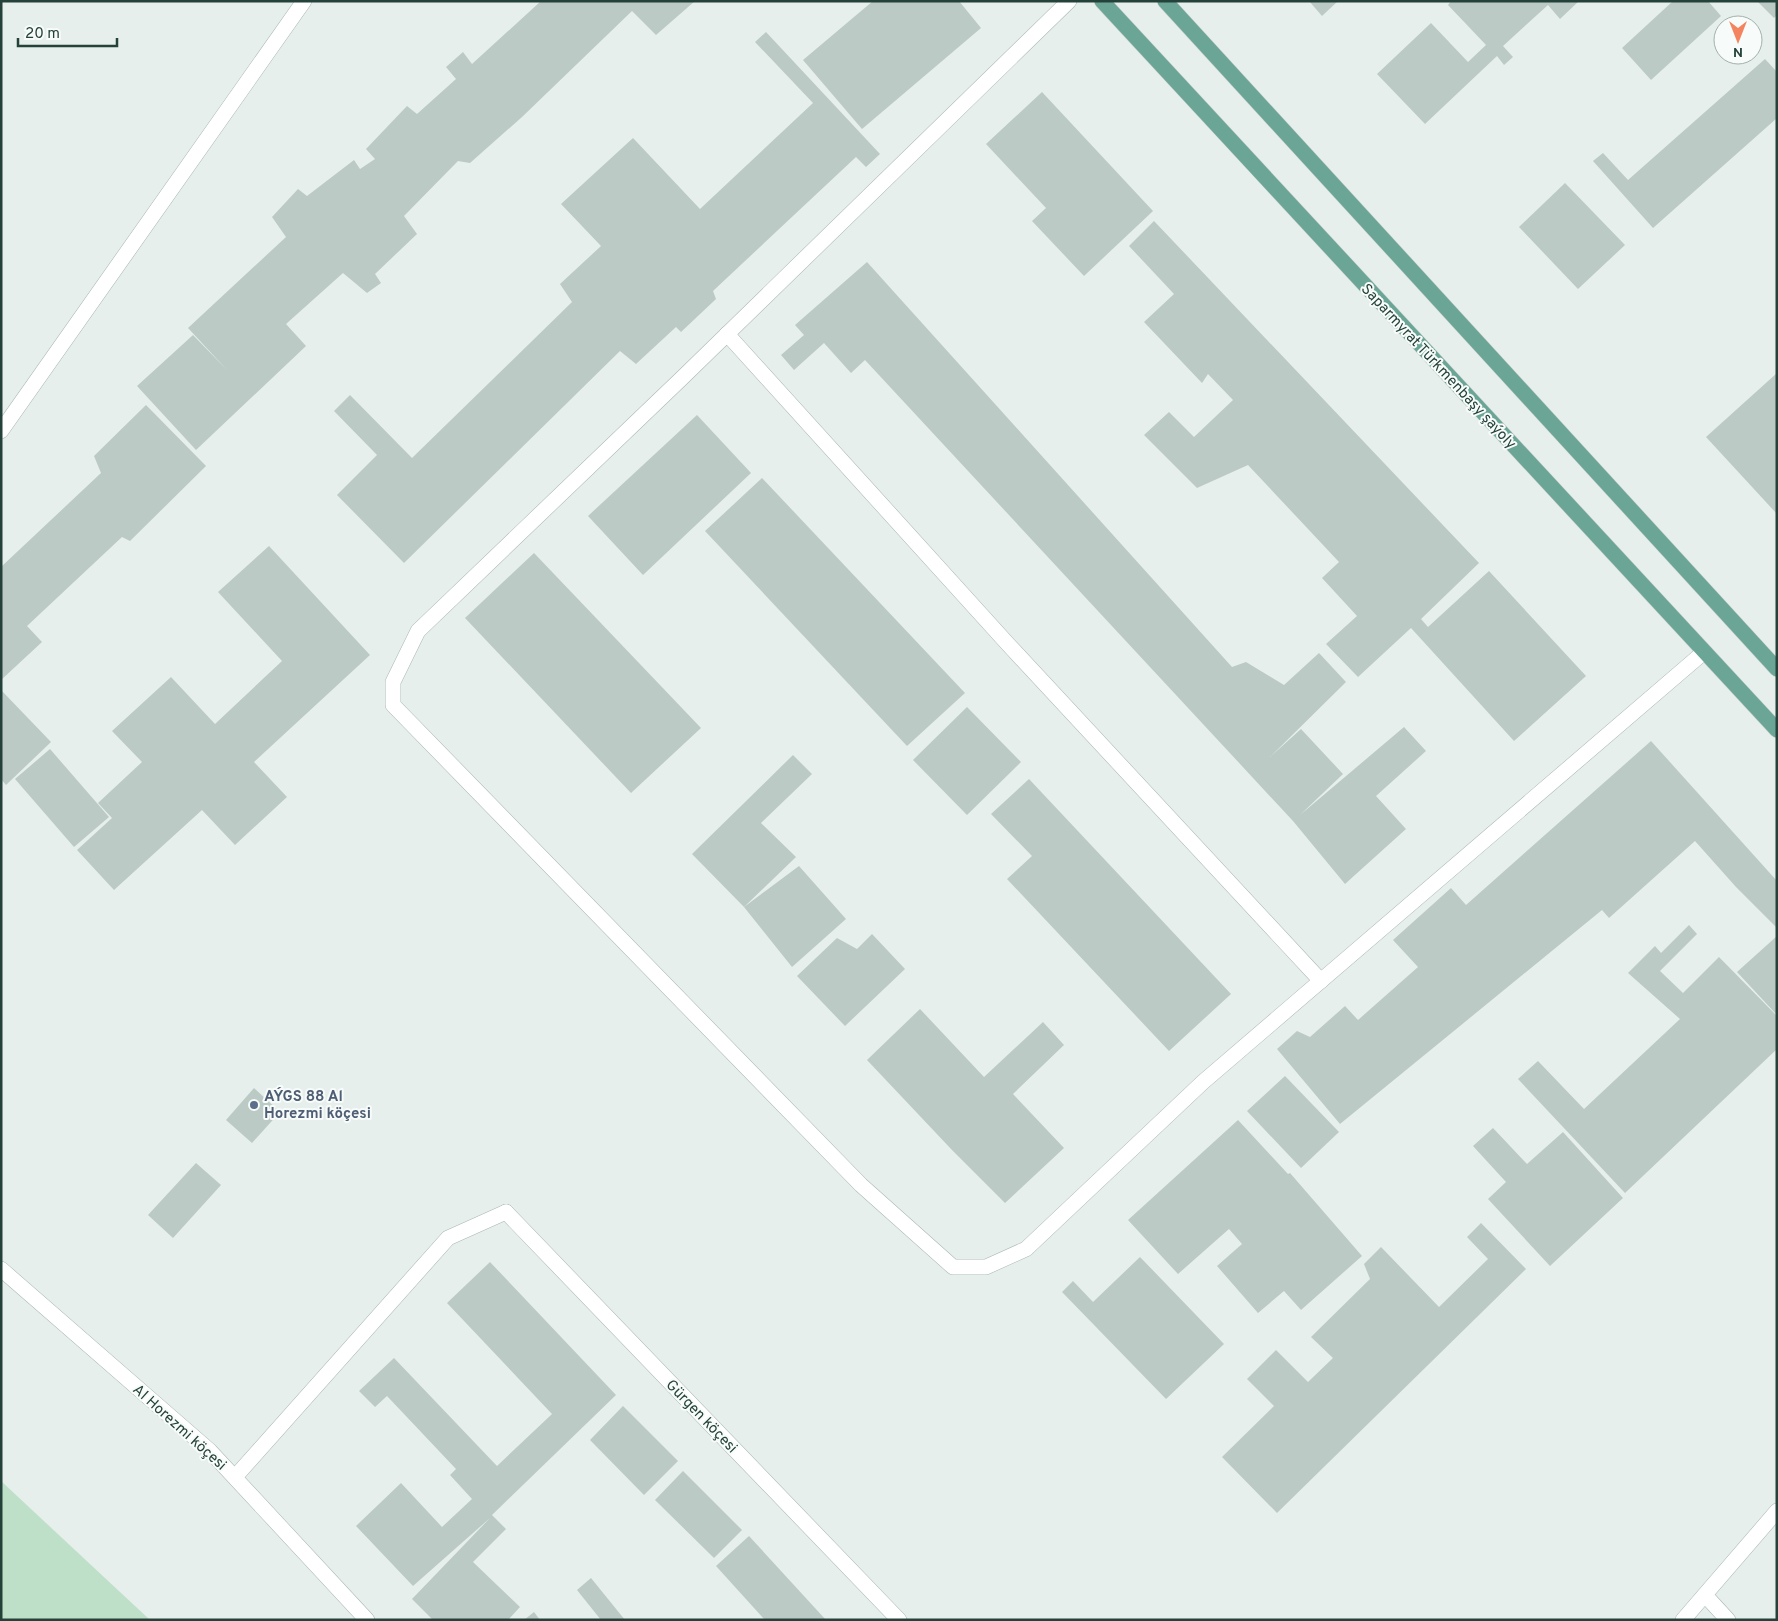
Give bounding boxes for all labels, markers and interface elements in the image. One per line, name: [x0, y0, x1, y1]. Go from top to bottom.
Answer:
scale bar: [18, 15, 116, 47]
north arrow: [1713, 15, 1763, 65]
text: 20 m: [25, 25, 60, 44]
text: N: [1733, 43, 1743, 60]
street label: Saparmyrat Türkmenbaşy şaýoly: [1356, 280, 1520, 454]
place label: AÝGS 88 Al Horezmi köçesi: [264, 1086, 371, 1124]
marker: AÝGS 88 Al Horezmi köçesi: [248, 1099, 260, 1111]
street label: Gürgen köçesi: [661, 1376, 741, 1458]
street label: Al Horezmi köçesi: [128, 1381, 230, 1475]

